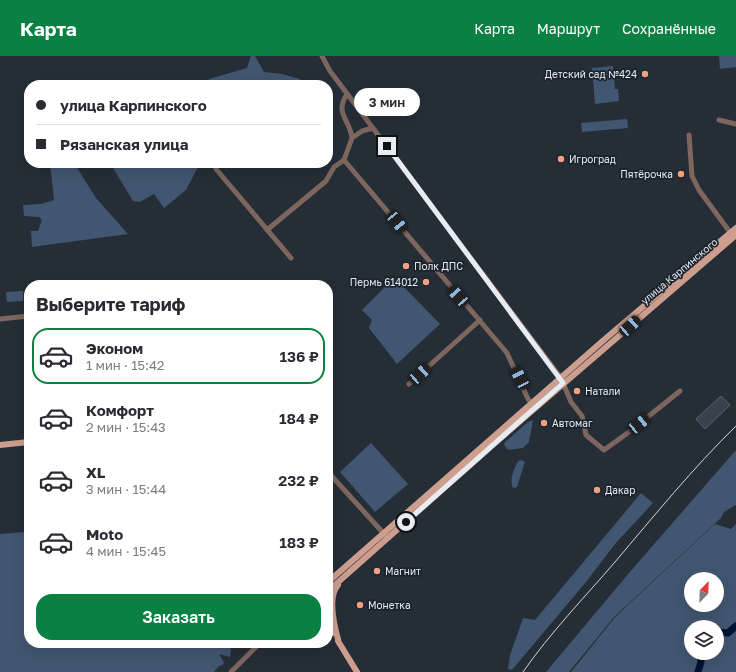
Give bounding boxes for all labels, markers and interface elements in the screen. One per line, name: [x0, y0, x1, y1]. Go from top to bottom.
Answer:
text: Карта: [20, 17, 77, 40]
text: Карта: [474, 20, 515, 37]
text: Маршрут: [537, 20, 600, 37]
text: Сохранённые: [622, 20, 716, 37]
place label: Детский сад №424: [545, 68, 637, 80]
marker: Детский сад №424: [640, 69, 650, 79]
callout: 3 мин: [354, 88, 420, 116]
text: 3 мин: [369, 94, 405, 110]
text: улица Карпинского: [60, 96, 207, 114]
text: Рязанская улица: [60, 135, 188, 153]
route end: [378, 137, 396, 155]
place label: Игроград: [569, 153, 616, 165]
marker: Игроград: [556, 154, 566, 164]
place label: Пятёрочка: [620, 168, 673, 180]
marker: Пятёрочка: [676, 169, 686, 179]
car: [385, 209, 409, 235]
street label: улица Карпинского: [638, 235, 720, 307]
place label: Полк ДПС: [414, 260, 463, 272]
marker: Полк ДПС: [401, 261, 411, 271]
place label: Пермь 614012: [350, 276, 418, 288]
marker: Пермь 614012: [421, 277, 431, 287]
car: [446, 283, 470, 309]
text: Выберите тариф: [36, 293, 185, 315]
car: [617, 314, 643, 338]
icon: car: [38, 338, 74, 374]
text: Эконом: [86, 339, 143, 357]
text: 136 ₽: [279, 347, 319, 365]
text: 1 мин · 15:42: [86, 357, 164, 373]
car: [407, 362, 433, 386]
car: [509, 365, 531, 391]
place label: Натали: [585, 385, 620, 397]
marker: Натали: [572, 386, 582, 396]
icon: car: [38, 400, 74, 436]
text: Комфорт: [86, 401, 154, 419]
text: 184 ₽: [279, 409, 319, 427]
car: [626, 412, 652, 436]
place label: Автомаг: [552, 417, 593, 429]
marker: Автомаг: [539, 418, 549, 428]
text: 2 мин · 15:43: [86, 419, 166, 435]
icon: car: [38, 462, 74, 498]
text: XL: [86, 463, 105, 481]
text: 232 ₽: [278, 471, 319, 489]
text: 3 мин · 15:44: [86, 481, 166, 497]
place label: Дакар: [605, 484, 635, 496]
marker: Дакар: [592, 485, 602, 495]
route start: [397, 513, 415, 531]
icon: car: [38, 524, 74, 560]
text: Moto: [86, 525, 123, 543]
text: 183 ₽: [279, 533, 319, 551]
text: 4 мин · 15:45: [86, 543, 166, 559]
place label: Магнит: [385, 565, 421, 577]
marker: Магнит: [372, 566, 382, 576]
north arrow: [684, 572, 724, 612]
map controls: [684, 572, 724, 660]
button: Заказать: [36, 594, 321, 640]
place label: Монетка: [368, 599, 411, 611]
marker: Монетка: [355, 600, 365, 610]
button: layers: [684, 620, 724, 660]

